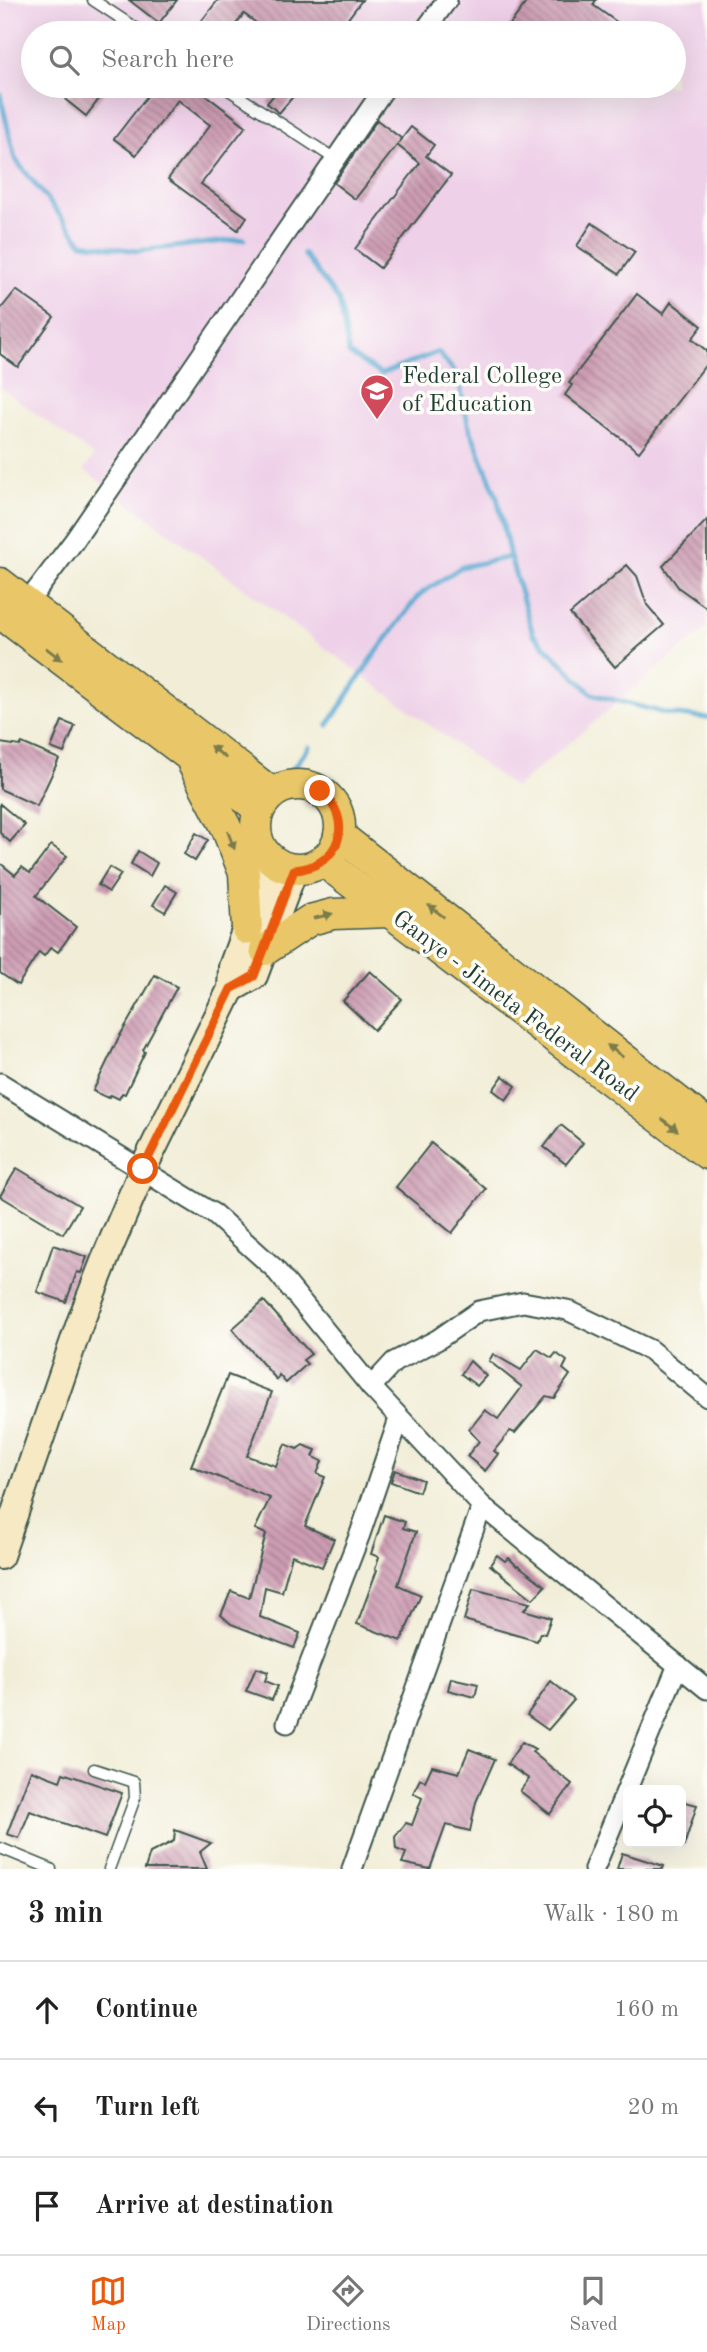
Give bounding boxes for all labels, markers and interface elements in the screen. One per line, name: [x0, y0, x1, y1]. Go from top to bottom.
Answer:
search box: [21, 21, 686, 98]
icon: search: [45, 41, 83, 79]
text: Search here: [101, 47, 234, 73]
place label: Federal College of Education: [402, 365, 562, 417]
school or university icon: Federal College of Education: [358, 372, 396, 421]
one-way arrow: [45, 647, 63, 661]
one-way arrow: [209, 745, 227, 759]
route end: [304, 775, 335, 806]
one-way arrow: [226, 830, 237, 851]
one-way arrow: [427, 903, 445, 918]
street label: Ganye - Jimeta Federal Road: [388, 907, 642, 1107]
one-way arrow: [313, 910, 335, 921]
one-way arrow: [606, 1044, 624, 1059]
one-way arrow: [660, 1118, 678, 1133]
route start: [127, 1153, 158, 1184]
map controls: [623, 1785, 686, 1848]
button: locate: [623, 1785, 686, 1848]
text: 3 min: [28, 1899, 103, 1929]
text: Walk · 180 m: [543, 1903, 679, 1926]
icon: ahead: [28, 1991, 66, 2029]
text: Continue: [95, 1997, 198, 2023]
text: 160 m: [614, 1998, 679, 2021]
icon: left: [28, 2089, 66, 2127]
text: Turn left: [95, 2095, 200, 2121]
text: 20 m: [628, 2096, 679, 2119]
icon: arrive: [28, 2187, 66, 2225]
text: Arrive at destination: [95, 2193, 334, 2219]
tab: Map: [89, 2272, 127, 2337]
tab: Directions: [306, 2272, 391, 2337]
tab: Saved: [569, 2272, 618, 2337]

